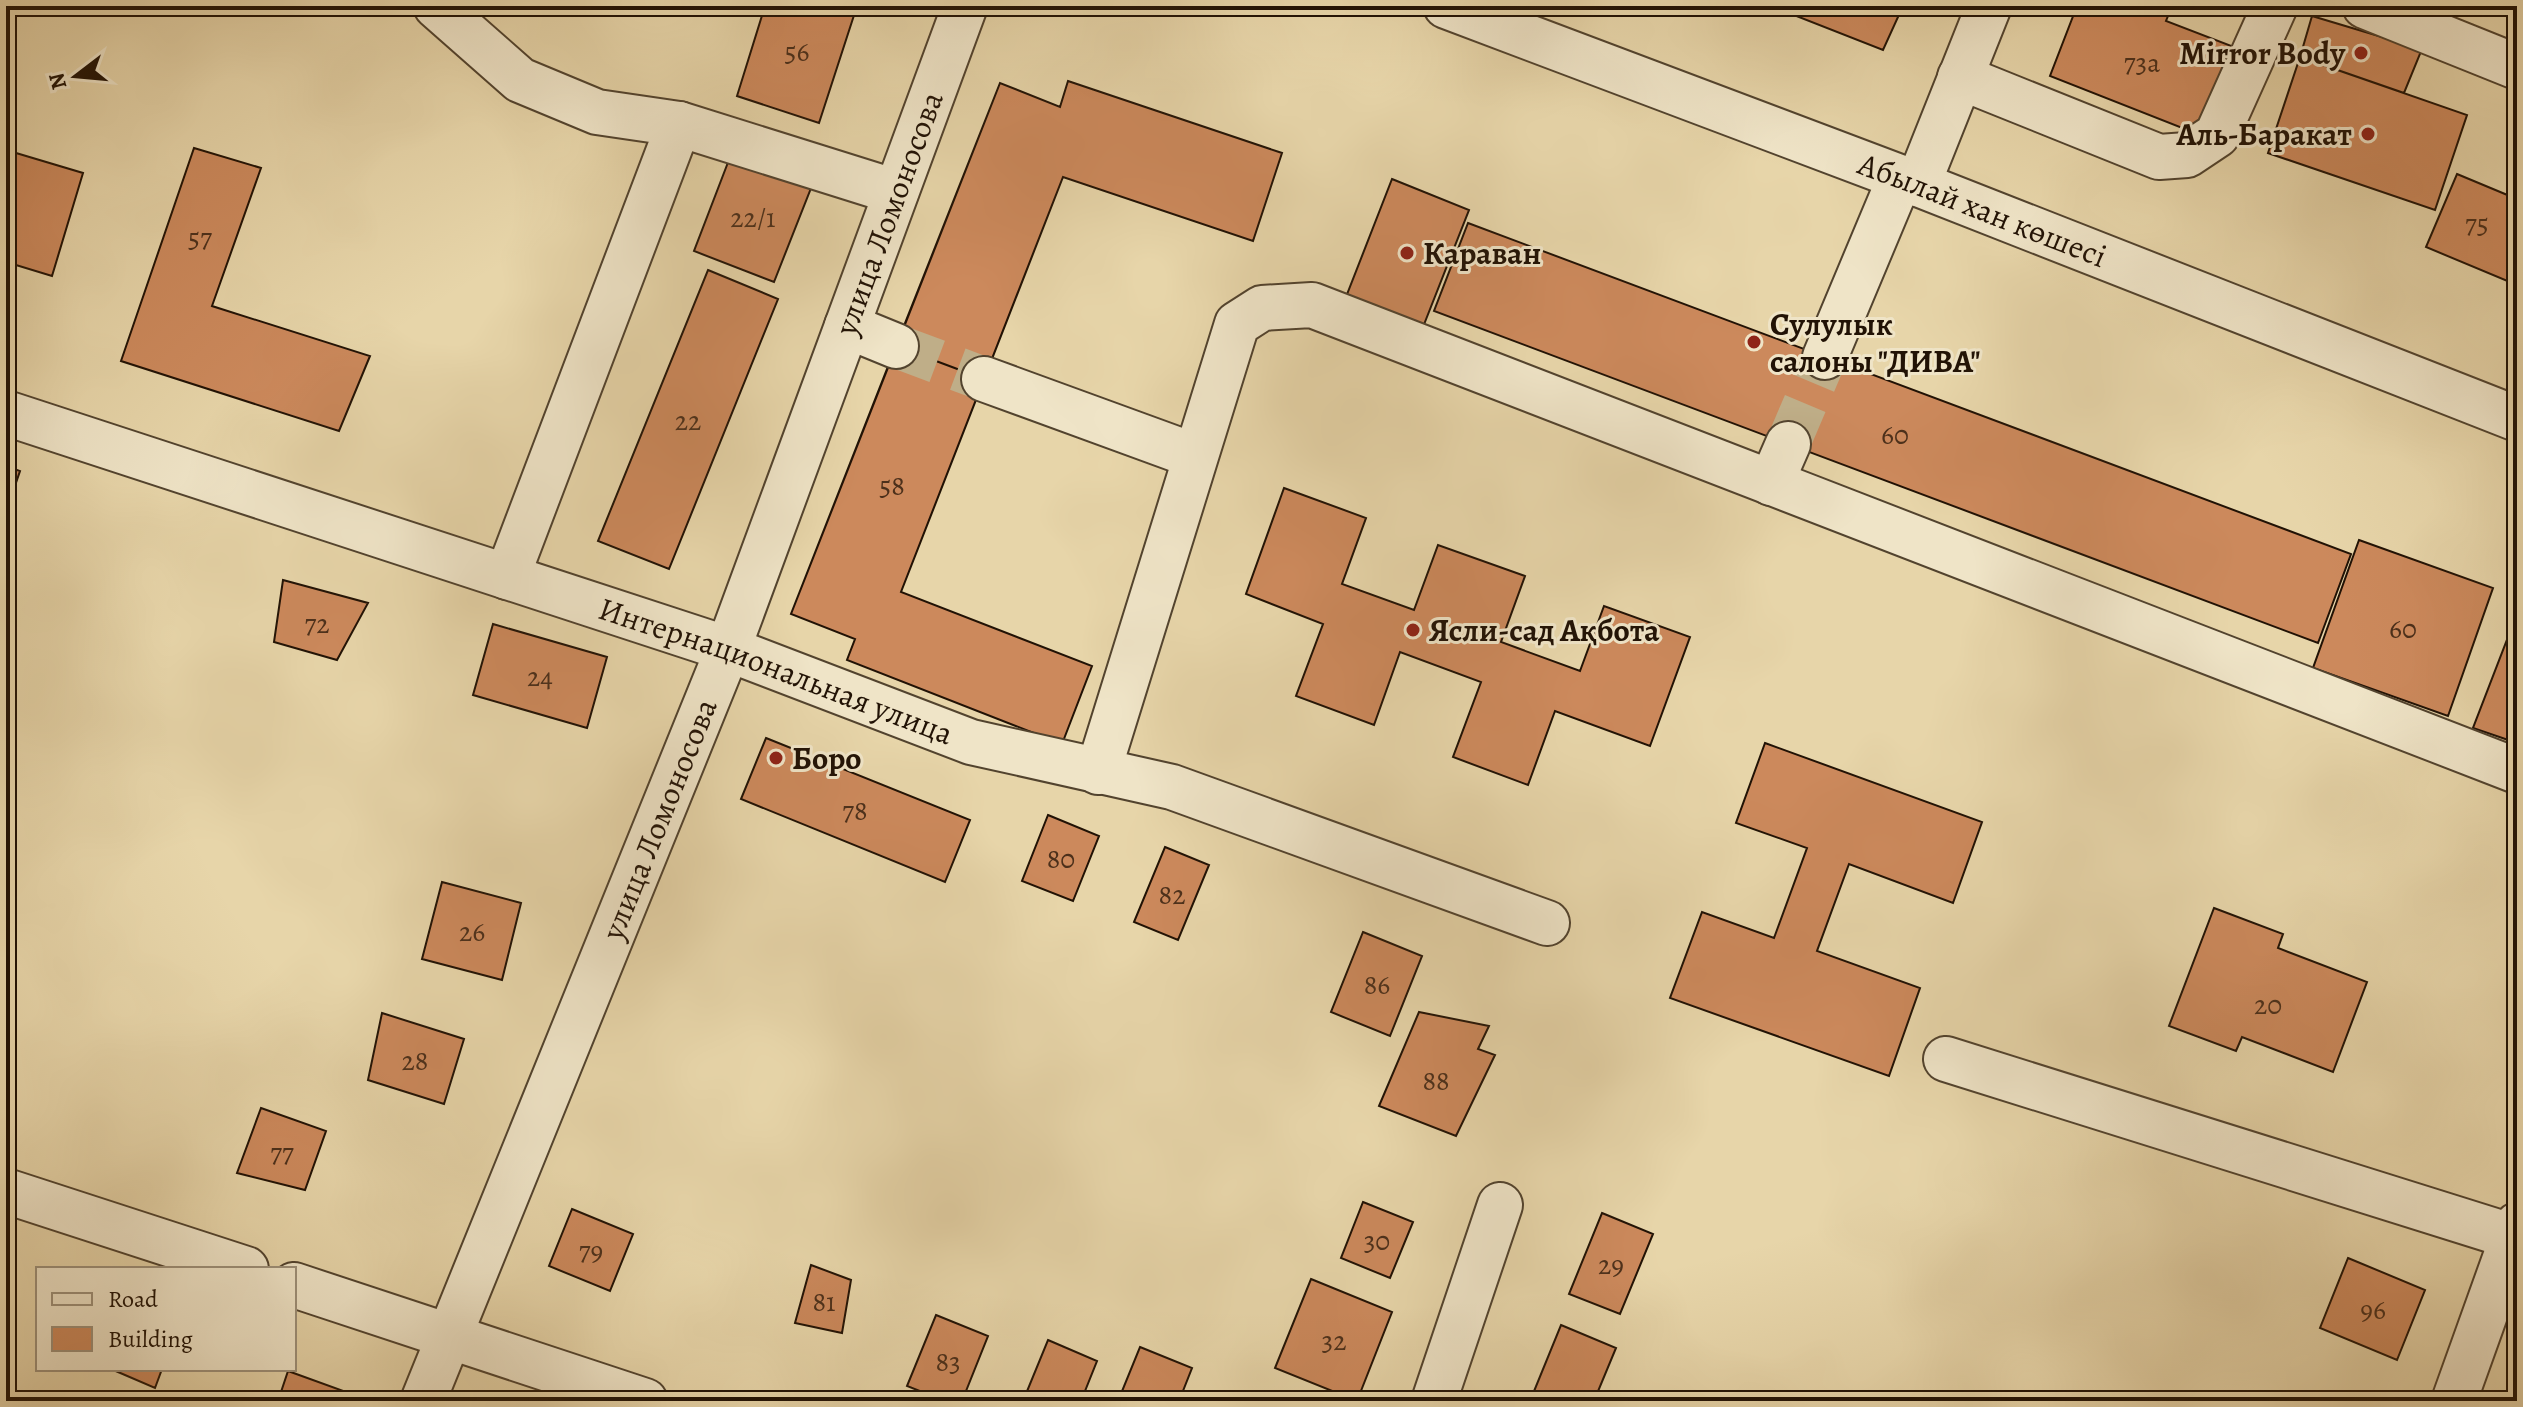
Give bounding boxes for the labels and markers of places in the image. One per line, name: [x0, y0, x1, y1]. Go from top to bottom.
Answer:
place label: Mirror Body: [2179, 31, 2346, 75]
marker: Mirror Body: [2352, 44, 2370, 62]
place label: Аль-Баракат: [2175, 112, 2352, 156]
marker: Аль-Баракат: [2359, 125, 2377, 143]
place label: Караван: [1423, 231, 1541, 275]
marker: Караван: [1398, 244, 1416, 262]
place label: Сулулык салоны "ДИВА": [1770, 302, 1980, 383]
marker: Сулулык салоны "ДИВА": [1745, 333, 1763, 351]
place label: Ясли-сад Ақбота: [1429, 608, 1660, 652]
marker: Ясли-сад Ақбота: [1404, 621, 1422, 639]
place label: Боро: [792, 736, 861, 780]
marker: Боро: [767, 749, 785, 767]

